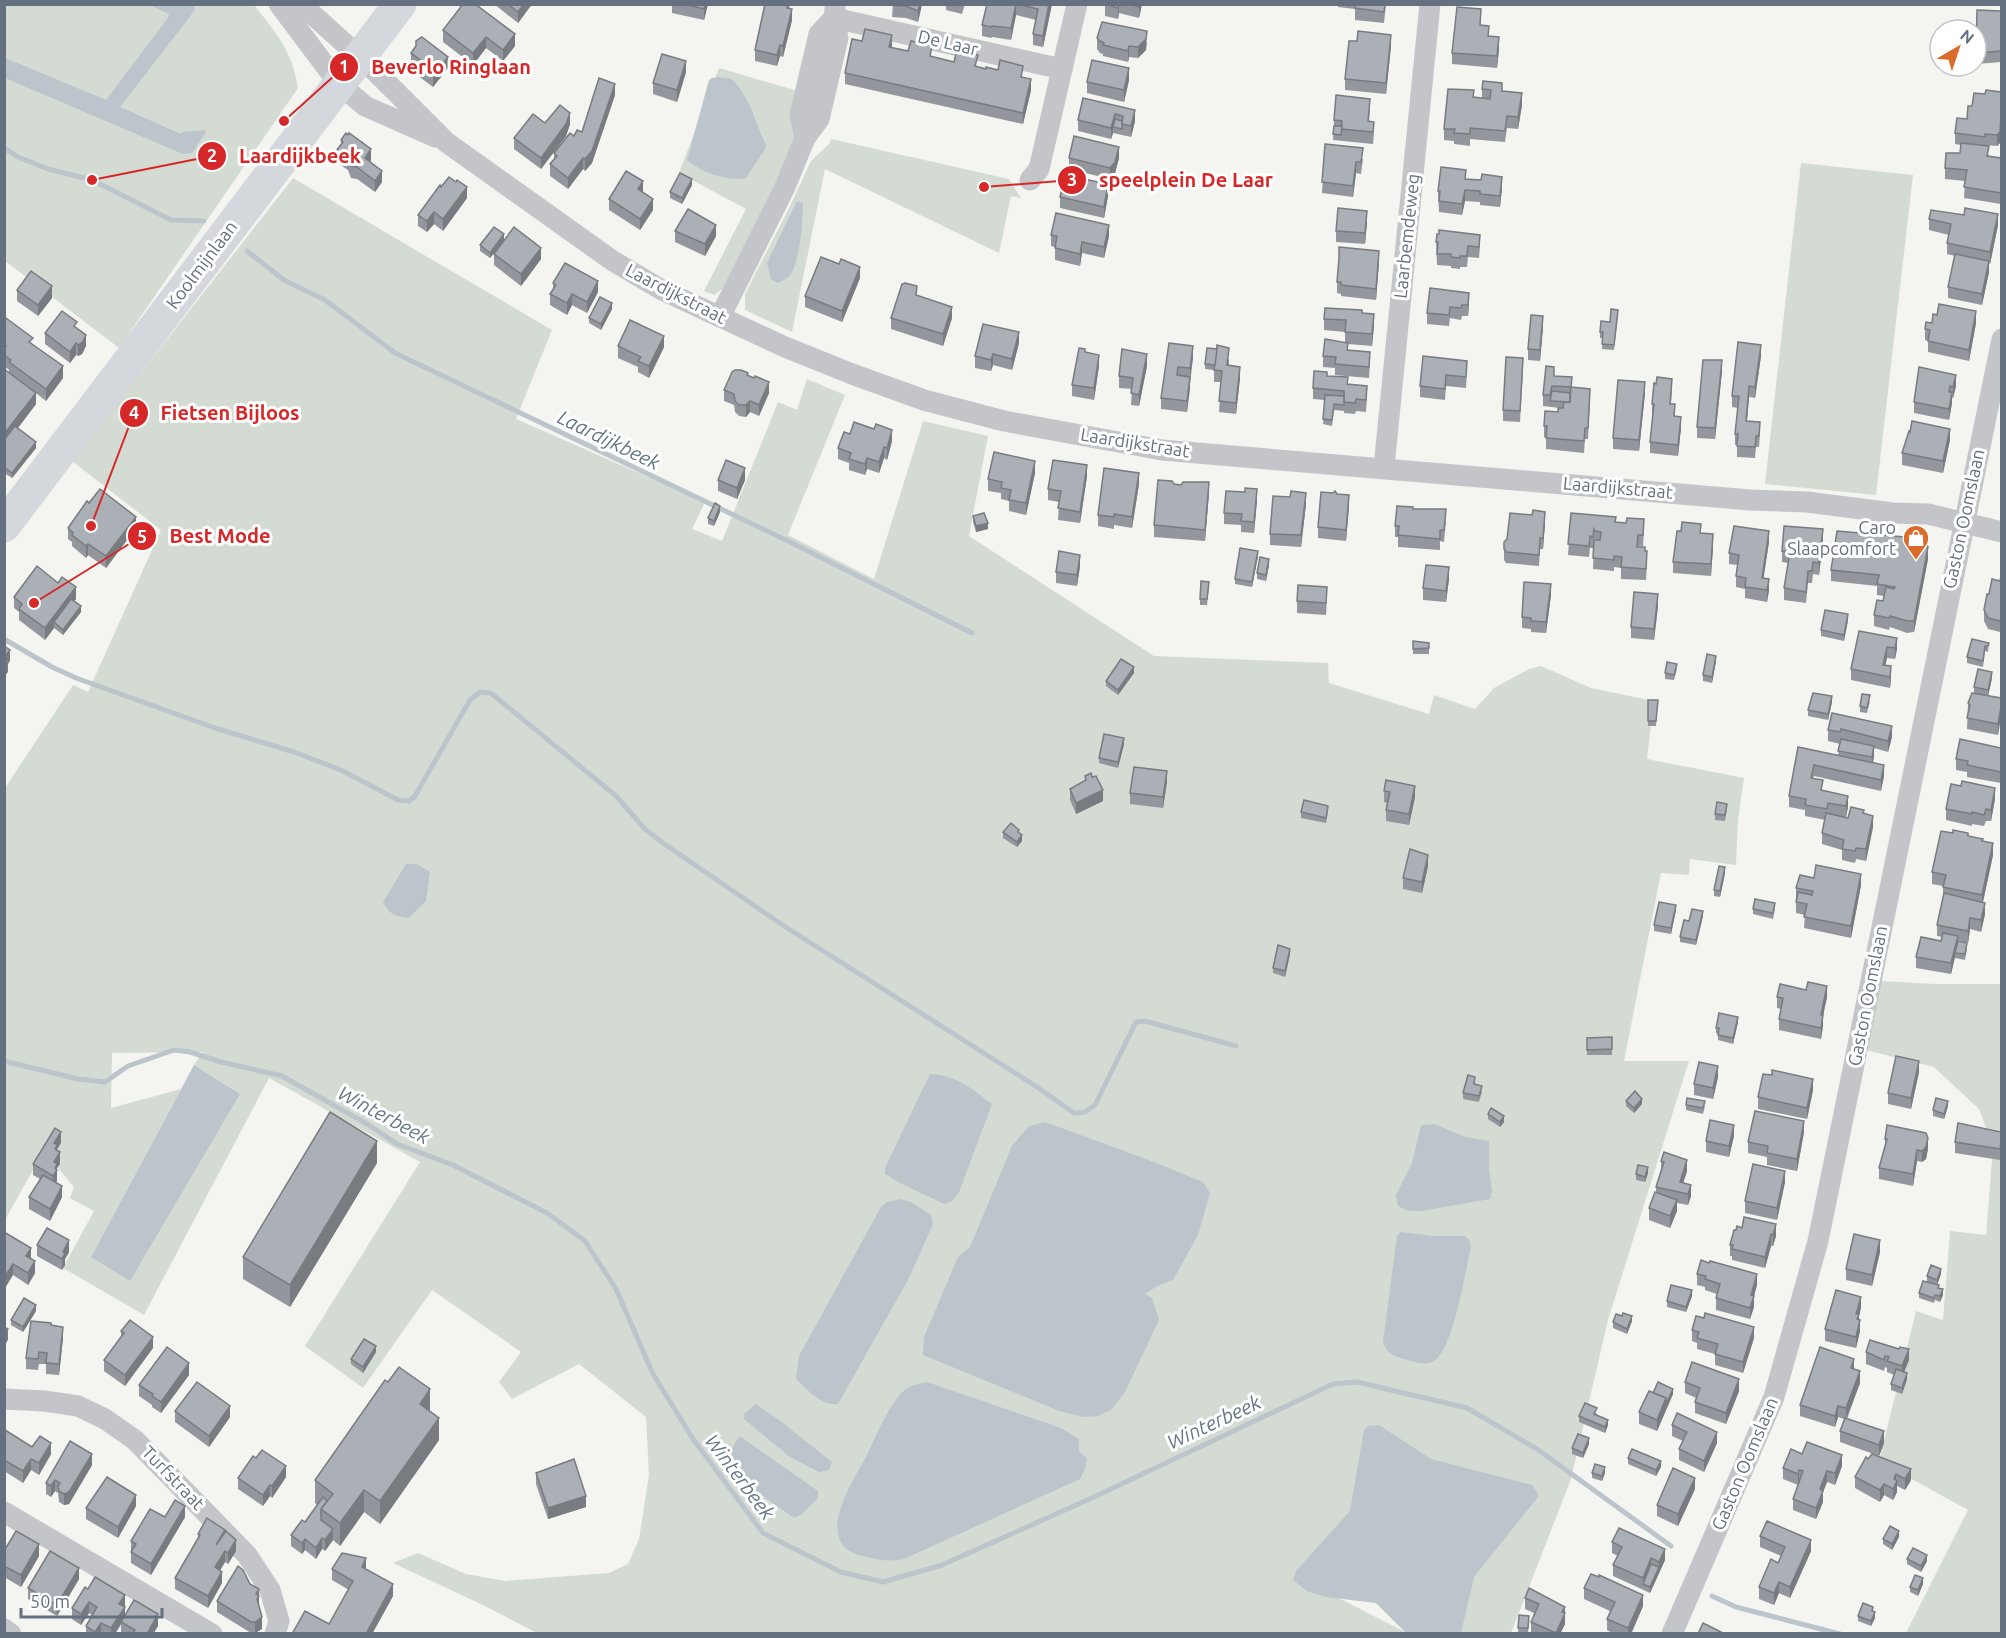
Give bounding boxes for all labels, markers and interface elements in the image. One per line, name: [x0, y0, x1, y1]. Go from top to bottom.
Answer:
north arrow: [1928, 18, 1988, 78]
street label: De Laar: [916, 25, 980, 59]
text: N: [1957, 26, 1978, 47]
callout: Beverlo Ringlaan: [329, 48, 543, 86]
text: Beverlo Ringlaan: [371, 55, 531, 78]
text: 1: [339, 56, 349, 76]
callout: Laardijkbeek: [197, 137, 373, 175]
text: Laardijkbeek: [239, 144, 361, 167]
text: 2: [207, 145, 217, 165]
callout: speelplein De Laar: [1057, 161, 1285, 199]
text: speelplein De Laar: [1099, 168, 1274, 191]
text: 3: [1067, 169, 1077, 189]
street label: Laarbemdeweg: [1390, 173, 1422, 299]
street label: Koolmijnlaan: [162, 217, 241, 312]
street label: Laardijkstraat: [623, 259, 730, 327]
callout: Fietsen Bijloos: [119, 394, 312, 432]
text: Fietsen Bijloos: [161, 401, 299, 424]
text: 4: [129, 402, 139, 422]
water label: Laardijkbeek: [554, 405, 665, 475]
street label: Laardijkstraat: [1079, 424, 1191, 461]
street label: Gaston Oomslaan: [1938, 447, 1988, 590]
street label: Laardijkstraat: [1562, 472, 1674, 502]
callout: Best Mode: [127, 517, 282, 555]
place label: Caro Slaapcomfort: [1787, 517, 1896, 558]
shop icon: Caro Slaapcomfort: [1901, 523, 1931, 561]
text: Best Mode: [170, 524, 270, 547]
text: 5: [137, 526, 147, 546]
street label: Gaston Oomslaan: [1844, 924, 1890, 1068]
water label: Winterbeek: [334, 1081, 435, 1149]
water label: Winterbeek: [1163, 1390, 1265, 1453]
street label: Gaston Oomslaan: [1707, 1394, 1781, 1533]
water label: Winterbeek: [701, 1430, 780, 1524]
street label: Turfstraat: [138, 1441, 209, 1513]
scale bar: [21, 1581, 162, 1619]
text: 50 m: [30, 1591, 70, 1611]

